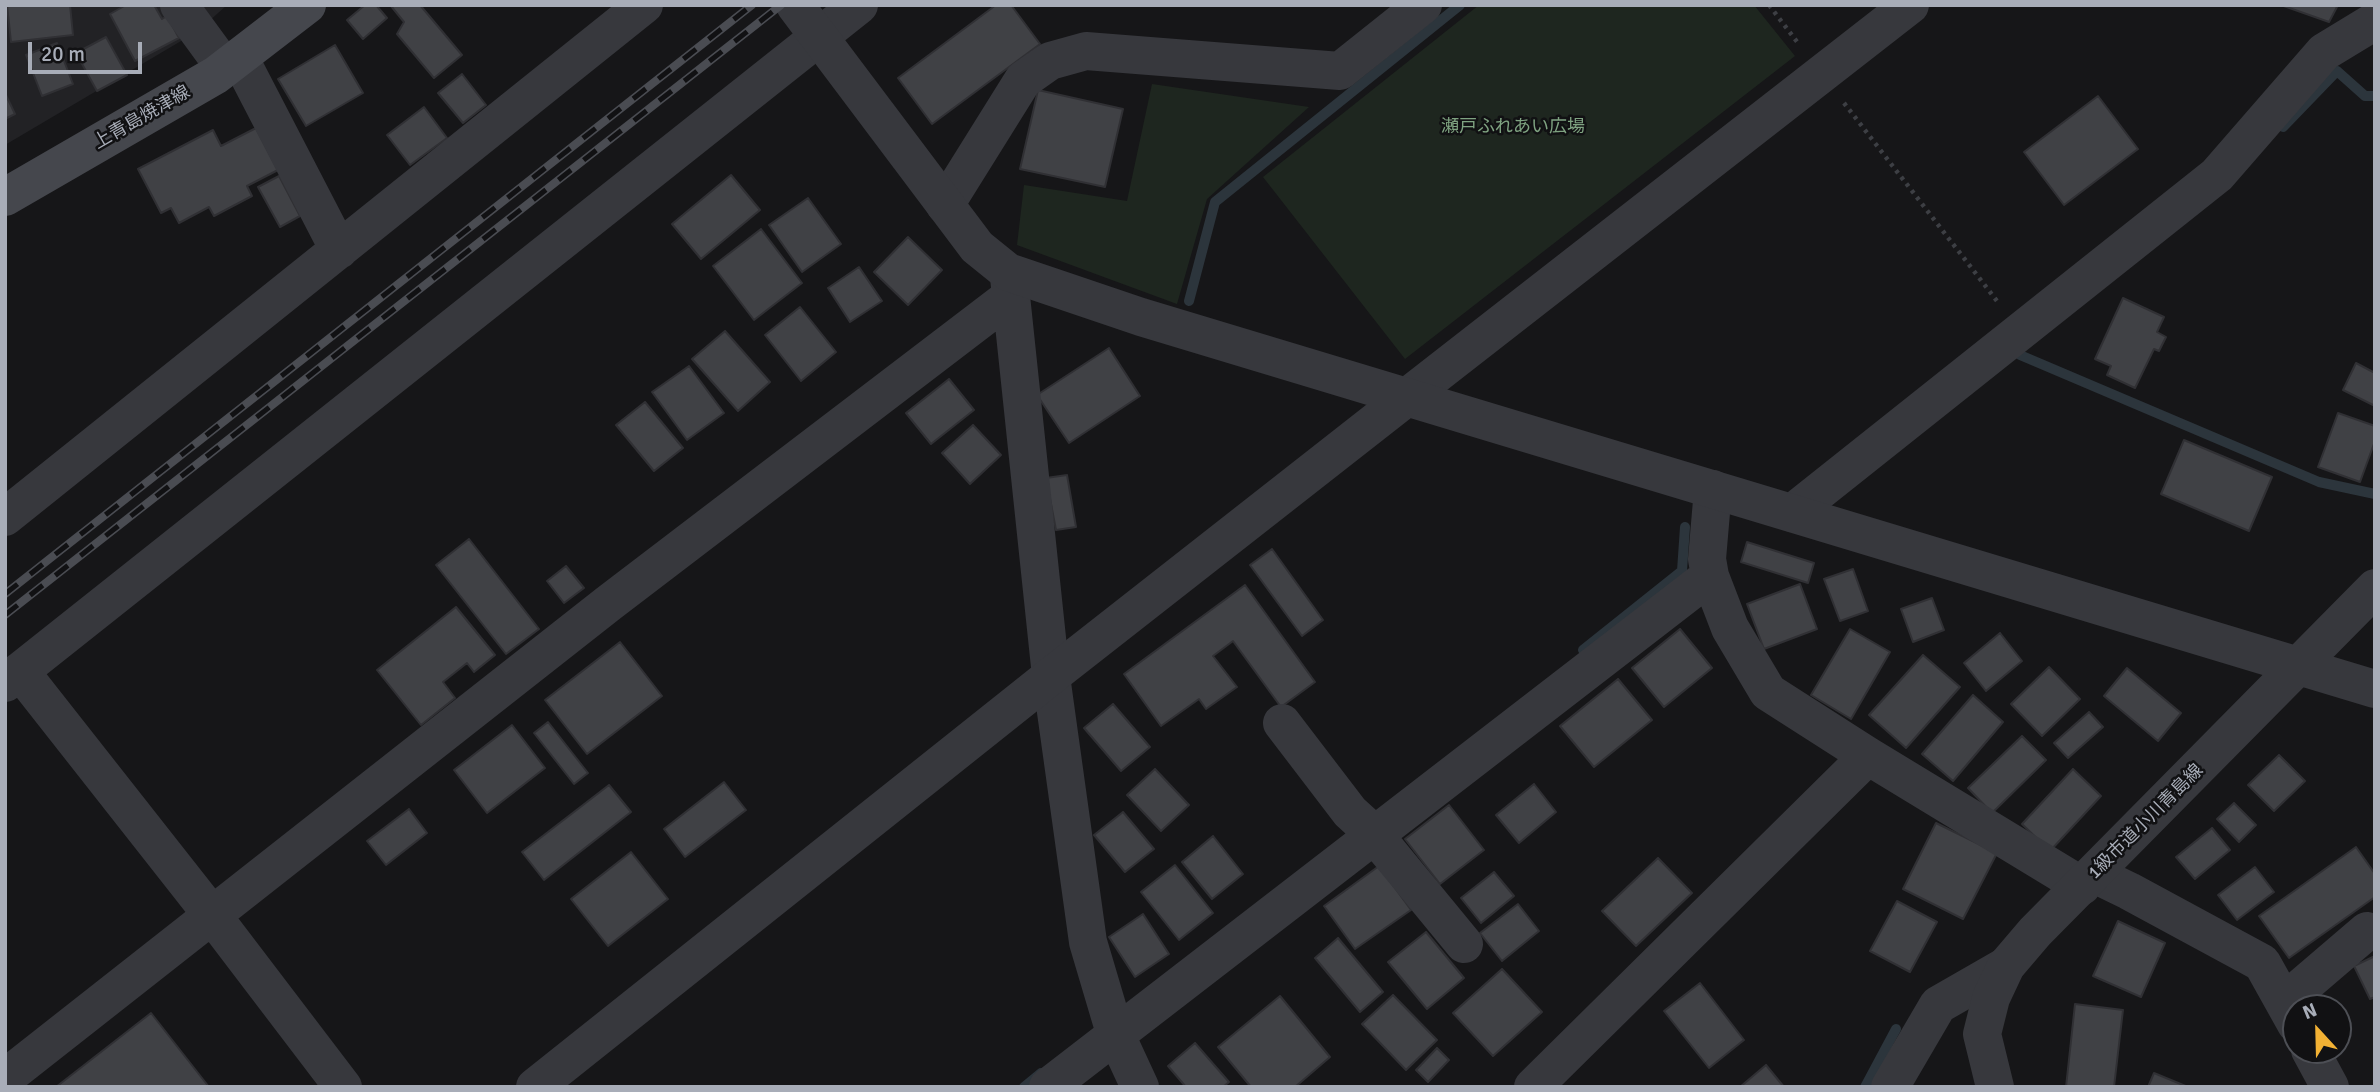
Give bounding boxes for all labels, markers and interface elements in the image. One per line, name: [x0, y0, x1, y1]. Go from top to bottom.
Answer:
scale bar: [32, 28, 145, 72]
text: 20 m: [41, 41, 85, 67]
street label: 上青島焼津線: [90, 82, 194, 154]
park label: 瀬戸ふれあい広場: [1441, 116, 1585, 138]
street label: 1級市道小川青島線: [2084, 760, 2208, 884]
north arrow: [2282, 994, 2352, 1064]
text: N: [2299, 998, 2321, 1025]

